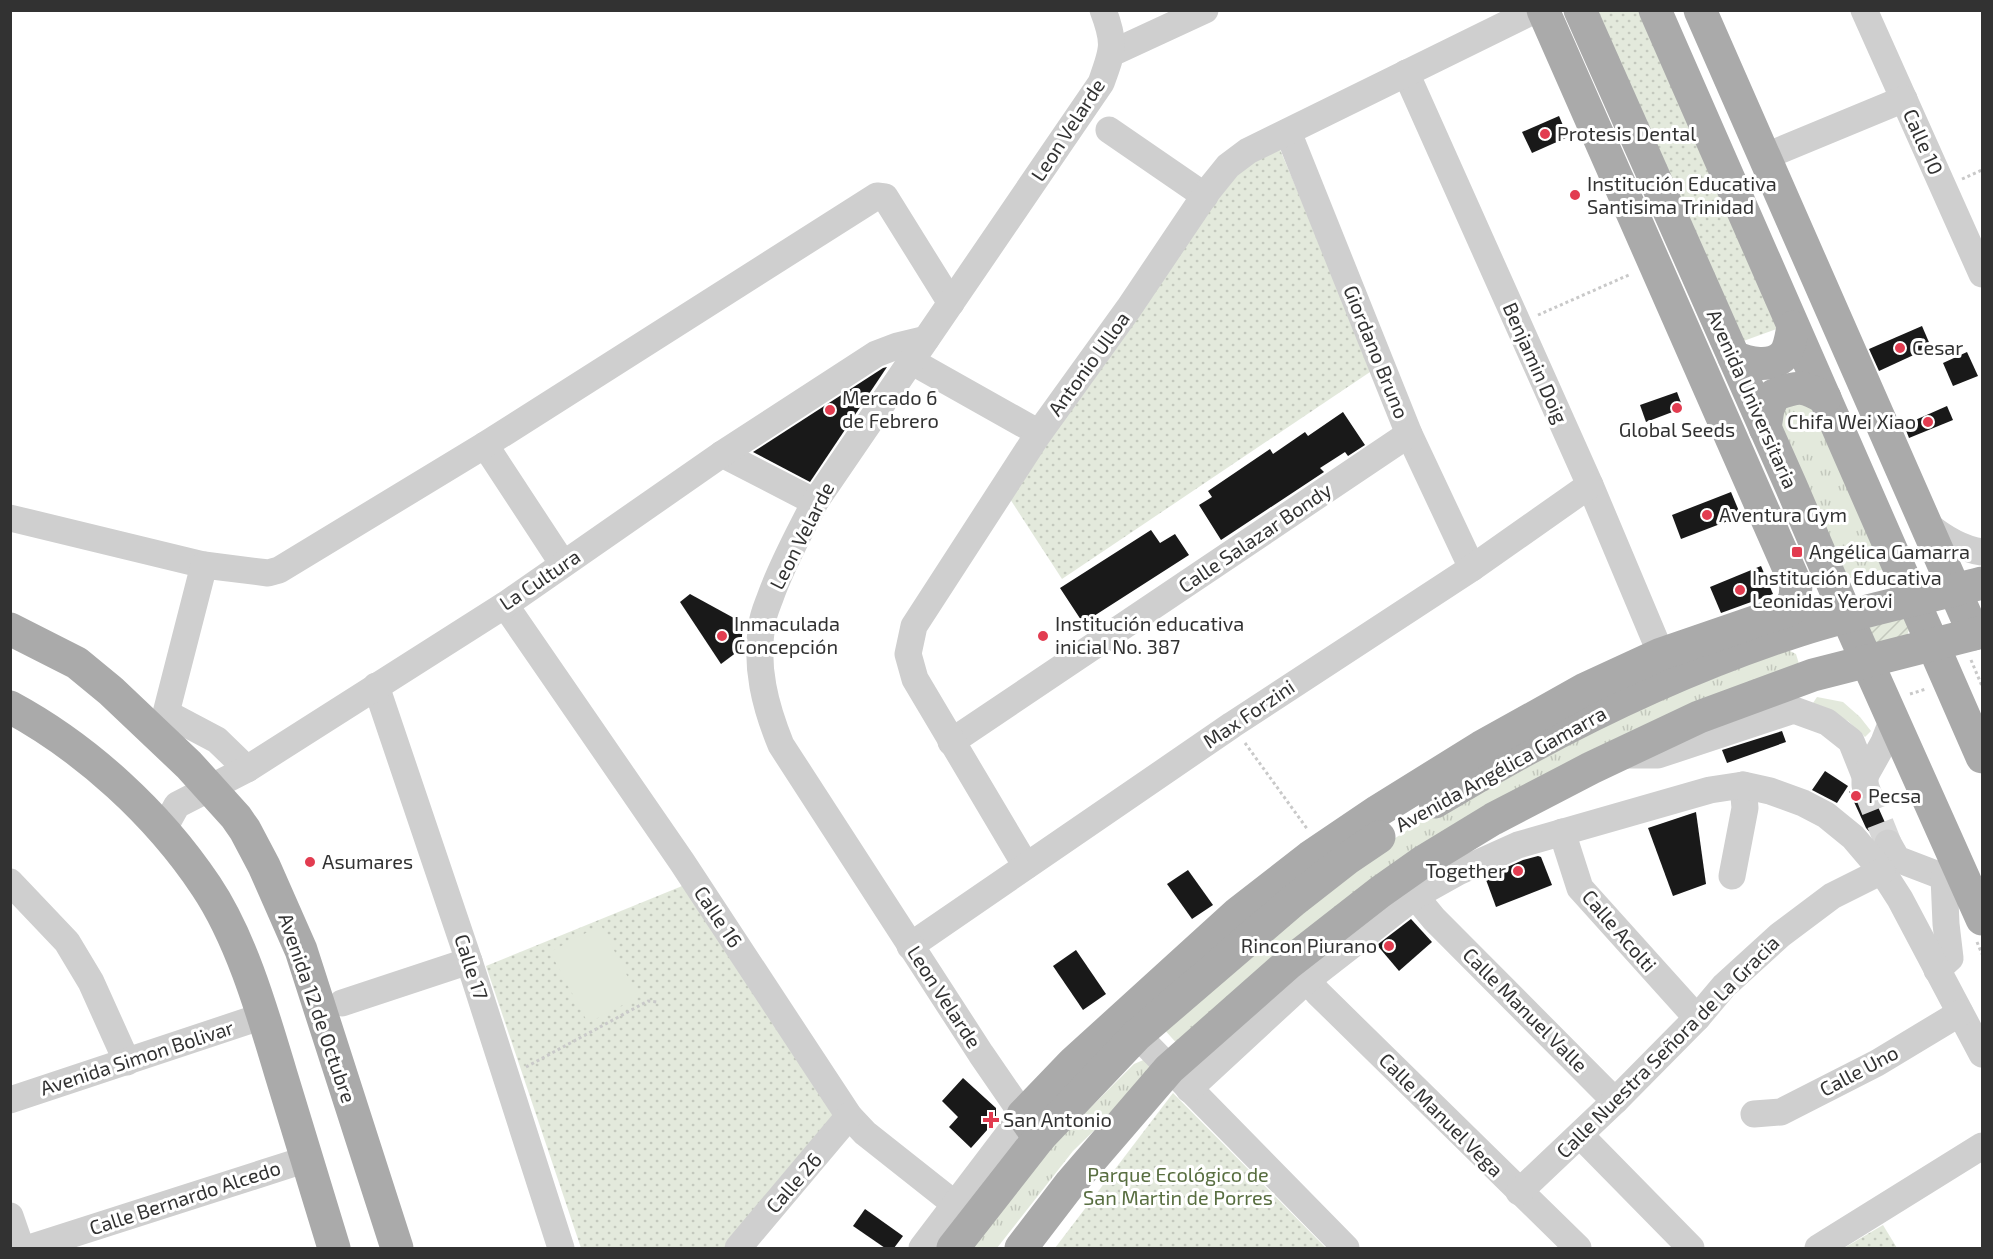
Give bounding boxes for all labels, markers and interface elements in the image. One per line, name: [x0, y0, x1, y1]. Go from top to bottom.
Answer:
street label: Leon Velarde: [1025, 74, 1109, 185]
street label: Calle 10: [1899, 105, 1949, 178]
place label: Protesis Dental: [1557, 121, 1696, 145]
marker: Protesis Dental: [1538, 127, 1552, 141]
place label: Institución Educativa Santisima Trinidad: [1587, 171, 1777, 218]
marker: Institución Educativa Santisima Trinidad: [1568, 188, 1582, 202]
street label: Giordano Bruno: [1339, 282, 1415, 422]
street label: Benjamin Doig: [1499, 298, 1573, 427]
street label: Avenida Universitaria: [1703, 305, 1803, 492]
street label: Antonio Ulloa: [1042, 307, 1134, 420]
place label: Cesar: [1912, 335, 1963, 359]
marker: Cesar: [1893, 341, 1907, 355]
place label: Mercado 6 de Febrero: [842, 385, 939, 432]
marker: Global Seeds: [1670, 401, 1684, 415]
marker: Mercado 6 de Febrero: [823, 403, 837, 417]
place label: Chifa Wei Xiao: [1787, 409, 1916, 433]
marker: Chifa Wei Xiao: [1921, 415, 1935, 429]
place label: Global Seeds: [1619, 417, 1735, 441]
street label: Calle Salazar Bondy: [1173, 477, 1336, 597]
street label: Leon Velarde: [764, 478, 838, 593]
place label: Aventura Gym: [1719, 502, 1847, 526]
marker: Aventura Gym: [1700, 508, 1714, 522]
place label: Angélica Gamarra: [1809, 539, 1970, 563]
street label: La Cultura: [494, 543, 584, 615]
marker: Angélica Gamarra: [1790, 545, 1804, 559]
place label: Institución Educativa Leonidas Yerovi: [1752, 565, 1942, 612]
marker: Institución Educativa Leonidas Yerovi: [1733, 583, 1747, 597]
place label: Inmaculada Concepción: [734, 611, 840, 658]
place label: Institución educativa inicial No. 387: [1055, 611, 1244, 658]
marker: Inmaculada Concepción: [715, 629, 729, 643]
marker: Institución educativa inicial No. 387: [1036, 629, 1050, 643]
street label: Max Forzini: [1198, 674, 1299, 753]
street label: Avenida Angélica Gamarra: [1391, 700, 1610, 836]
place label: Pecsa: [1868, 783, 1921, 807]
marker: Pecsa: [1849, 789, 1863, 803]
place label: Asumares: [322, 849, 413, 873]
marker: Asumares: [303, 855, 317, 869]
place label: Together: [1425, 858, 1506, 882]
marker: Together: [1511, 864, 1525, 878]
street label: Calle 16: [690, 881, 748, 952]
street label: Calle Acolti: [1578, 884, 1662, 976]
street label: Avenida 12 de Octubre: [274, 910, 362, 1106]
street label: Calle Nuestra Señora de La Gracia: [1551, 930, 1784, 1163]
street label: Calle 17: [450, 931, 494, 1003]
place label: Rincon Piurano: [1241, 933, 1377, 957]
marker: Rincon Piurano: [1382, 939, 1396, 953]
street label: Leon Velarde: [903, 941, 987, 1052]
street label: Calle Manuel Valle: [1458, 942, 1593, 1077]
street label: Avenida Simon Bolivar: [37, 1014, 236, 1100]
street label: Calle Uno: [1815, 1039, 1902, 1101]
street label: Calle Manuel Vega: [1375, 1047, 1509, 1181]
place label: San Antonio: [1003, 1107, 1112, 1131]
marker: San Antonio: [984, 1113, 998, 1127]
street label: Calle 26: [761, 1147, 826, 1217]
street label: Calle Bernardo Alcedo: [86, 1155, 283, 1239]
park label: Parque Ecológico de San Martin de Porres: [1083, 1162, 1273, 1209]

